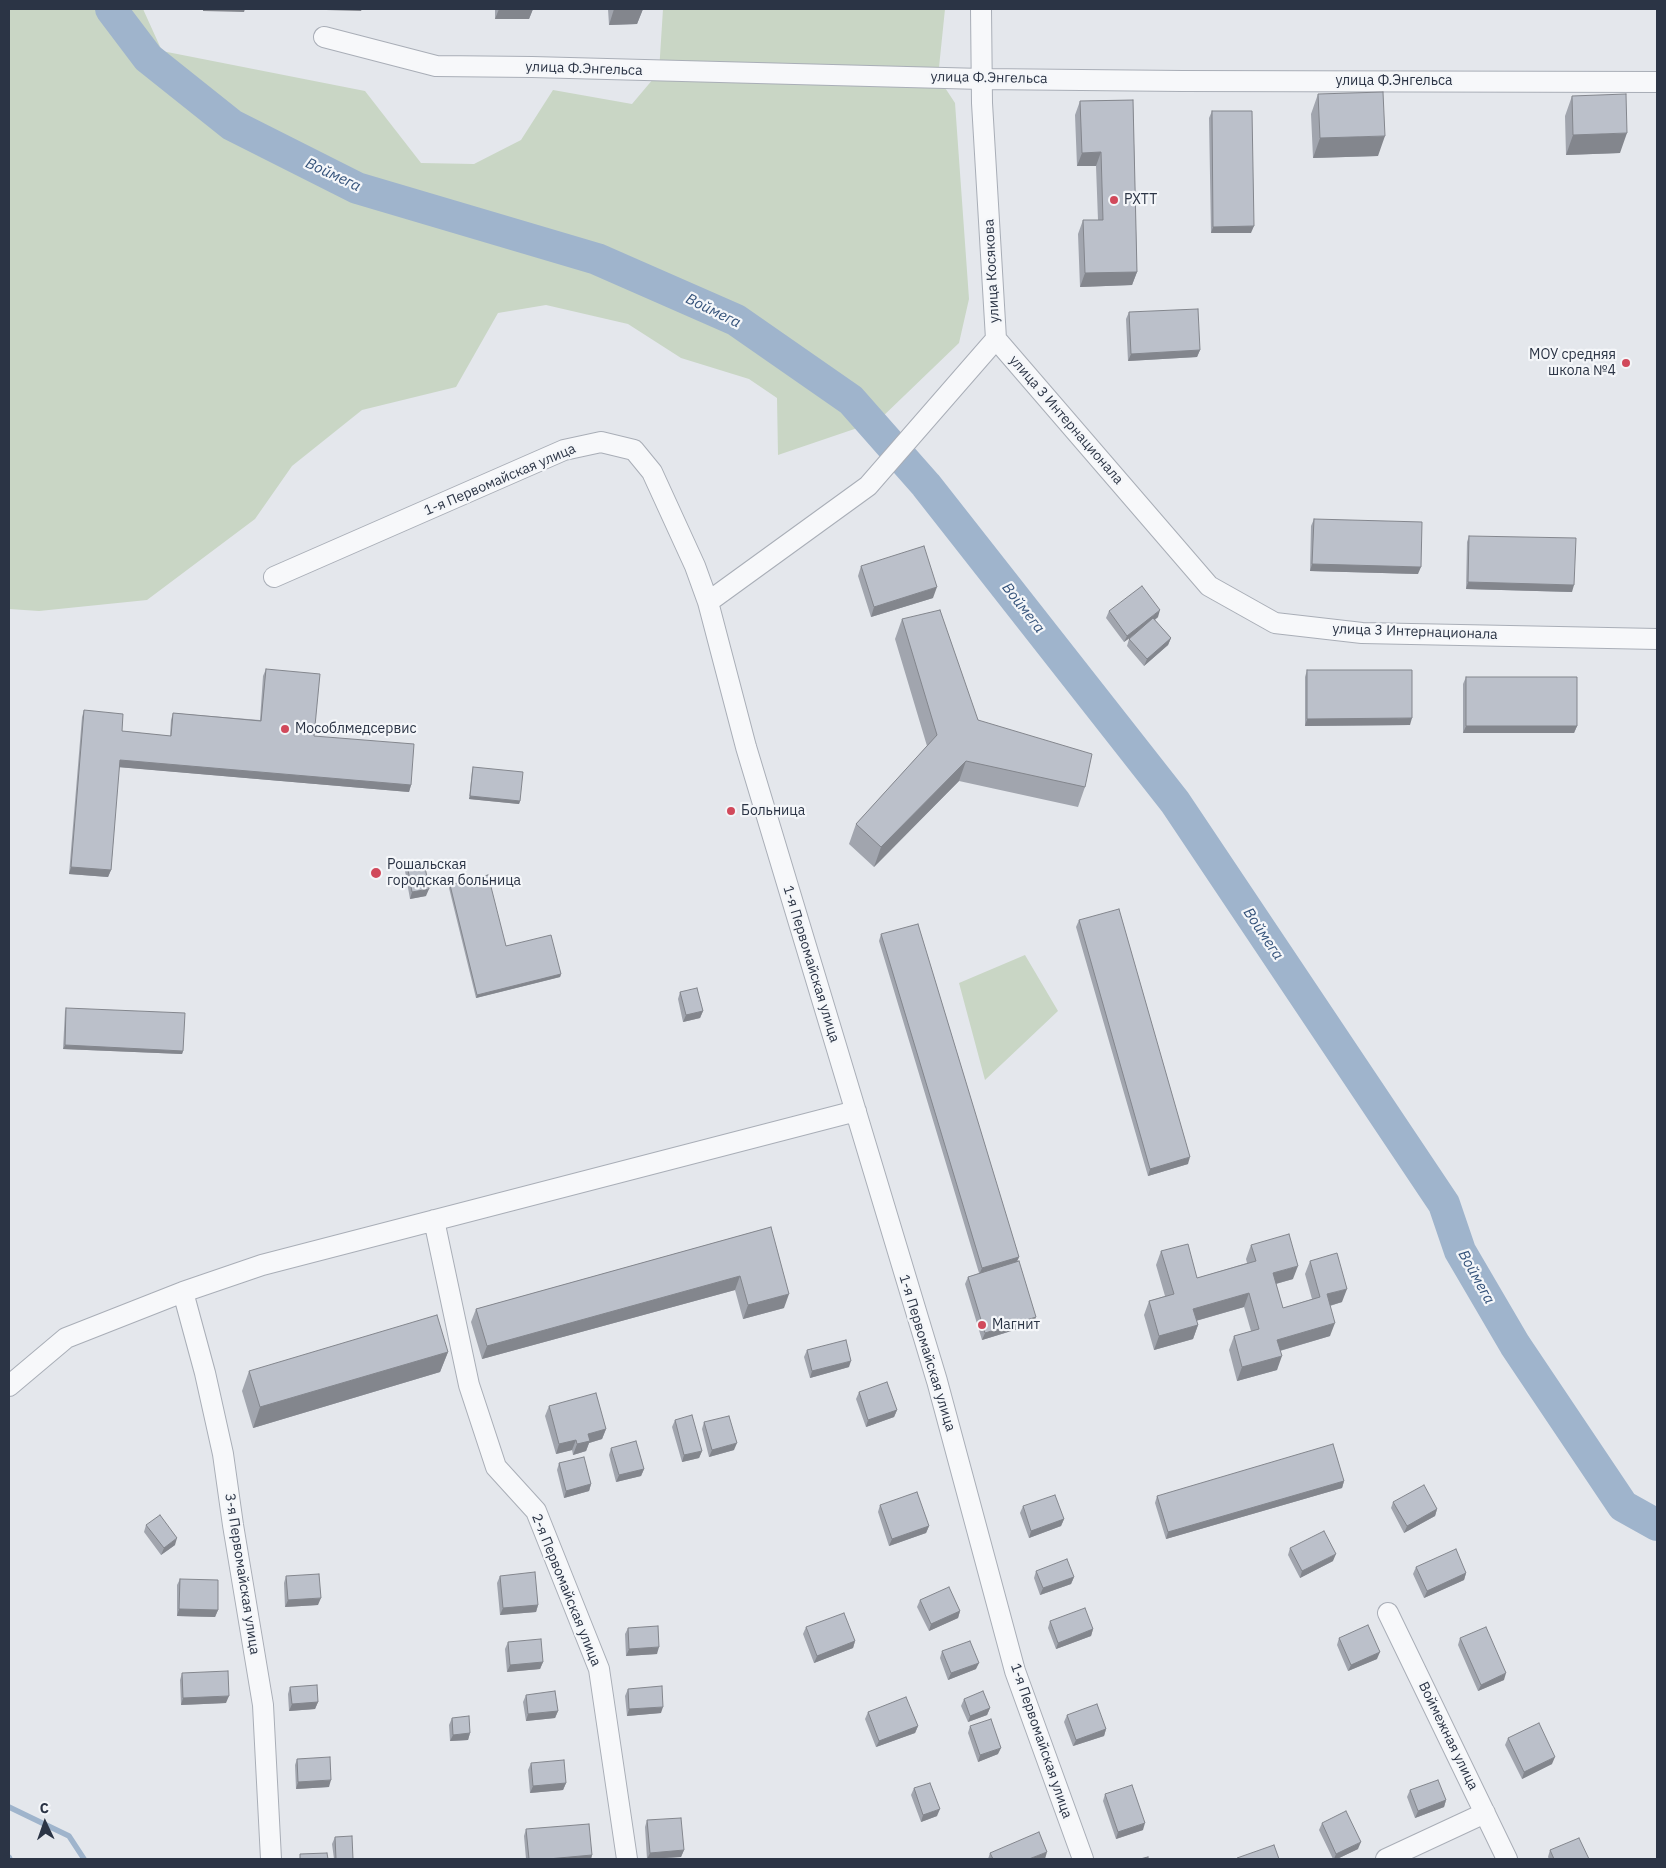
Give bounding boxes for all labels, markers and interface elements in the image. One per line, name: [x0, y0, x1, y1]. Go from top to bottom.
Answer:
street label: улица Ф.Энгельса: [525, 59, 643, 79]
street label: улица Ф.Энгельса: [930, 69, 1048, 87]
street label: улица Ф.Энгельса: [1335, 73, 1453, 89]
water label: Воймега: [303, 154, 363, 196]
place label: РХТТ: [1124, 192, 1157, 208]
marker: РХТТ: [1108, 194, 1120, 206]
street label: улица Косякова: [981, 219, 1003, 323]
water label: Воймега: [683, 290, 743, 332]
place label: МОУ средняя школа №4: [1529, 347, 1616, 380]
street label: улица 3 Интернационала: [1005, 352, 1127, 488]
marker: МОУ средняя школа №4: [1620, 357, 1632, 369]
street label: 1-я Первомайская улица: [422, 440, 578, 520]
water label: Воймега: [998, 579, 1048, 637]
street label: улица 3 Интернационала: [1332, 621, 1498, 643]
place label: Мособлмедсервис: [295, 721, 416, 737]
marker: Мособлмедсервис: [279, 723, 291, 735]
place label: Больница: [741, 803, 805, 819]
marker: Больница: [725, 805, 737, 817]
place label: Рошальская городская больница: [387, 857, 521, 890]
marker: Рошальская городская больница: [369, 866, 383, 880]
street label: 1-я Первомайская улица: [779, 884, 843, 1044]
water label: Воймега: [1239, 905, 1287, 963]
water label: Воймега: [1454, 1247, 1498, 1307]
street label: 1-я Первомайская улица: [895, 1273, 959, 1433]
place label: Магнит: [992, 1317, 1040, 1333]
marker: Магнит: [976, 1319, 988, 1331]
street label: 3-я Первомайская улица: [221, 1492, 263, 1656]
street label: 2-я Первомайская улица: [528, 1511, 604, 1669]
street label: 1-я Первомайская улица: [1007, 1661, 1075, 1821]
street label: Воймежная улица: [1414, 1679, 1482, 1793]
north arrow: [20, 1798, 70, 1848]
text: С: [39, 1799, 49, 1817]

